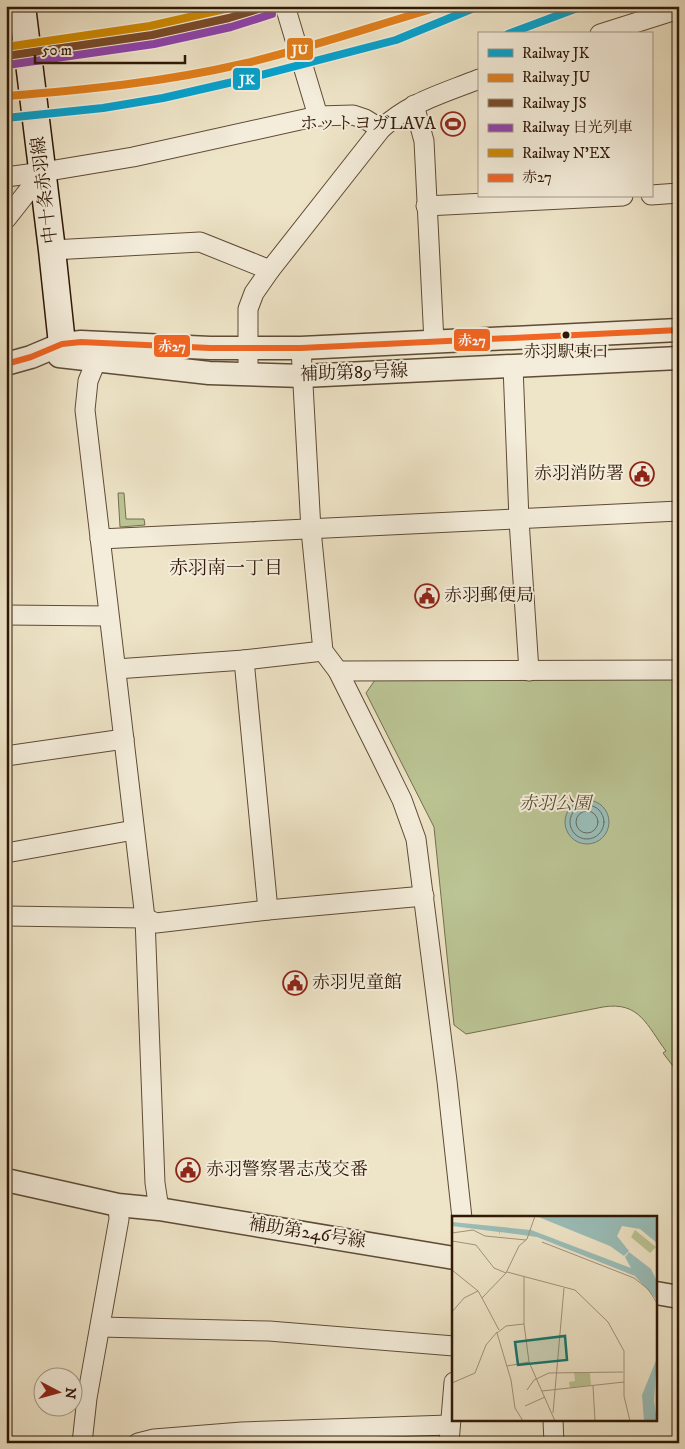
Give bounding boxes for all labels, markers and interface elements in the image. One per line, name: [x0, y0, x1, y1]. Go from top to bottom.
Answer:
scale bar: [35, 32, 185, 64]
legend: [478, 32, 652, 198]
line badge: JU: [286, 37, 314, 61]
text: 50 m: [42, 41, 72, 60]
text: JU: [290, 41, 308, 59]
text: Railway JK: [522, 44, 590, 63]
line badge: JK: [232, 67, 261, 91]
text: Railway JU: [522, 68, 591, 87]
text: JK: [237, 71, 256, 89]
text: Railway JS: [522, 94, 587, 113]
sports icon: ホットヨガLAVA: [440, 111, 466, 137]
place label: ホットヨガLAVA: [300, 113, 437, 135]
text: Railway 日光列車: [522, 118, 633, 137]
street label: 中十条赤羽線: [28, 135, 62, 245]
text: Railway N'EX: [522, 144, 611, 163]
text: 赤27: [522, 168, 552, 187]
line badge: 赤27: [453, 328, 491, 352]
marker: 赤羽駅東口: [561, 330, 571, 340]
text: 赤27: [458, 332, 486, 350]
line badge: 赤27: [153, 334, 191, 358]
text: 赤27: [158, 338, 186, 356]
place label: 赤羽駅東口: [524, 341, 609, 363]
street label: 補助第89号線: [300, 360, 408, 386]
public building icon: 赤羽消防署: [629, 461, 655, 487]
place label: 赤羽消防署: [534, 463, 624, 485]
district label: 赤羽南一丁目: [169, 557, 283, 580]
public building icon: 赤羽郵便局: [414, 583, 440, 609]
place label: 赤羽郵便局: [444, 585, 534, 607]
park label: 赤羽公園: [519, 793, 594, 815]
public building icon: 赤羽児童館: [282, 970, 308, 996]
place label: 赤羽児童館: [312, 972, 402, 994]
public building icon: 赤羽警察署志茂交番: [175, 1157, 201, 1183]
place label: 赤羽警察署志茂交番: [206, 1159, 368, 1181]
street label: 補助第246号線: [247, 1213, 367, 1253]
inset map: [452, 1216, 658, 1422]
north arrow: [32, 1366, 82, 1416]
text: N: [60, 1387, 79, 1400]

